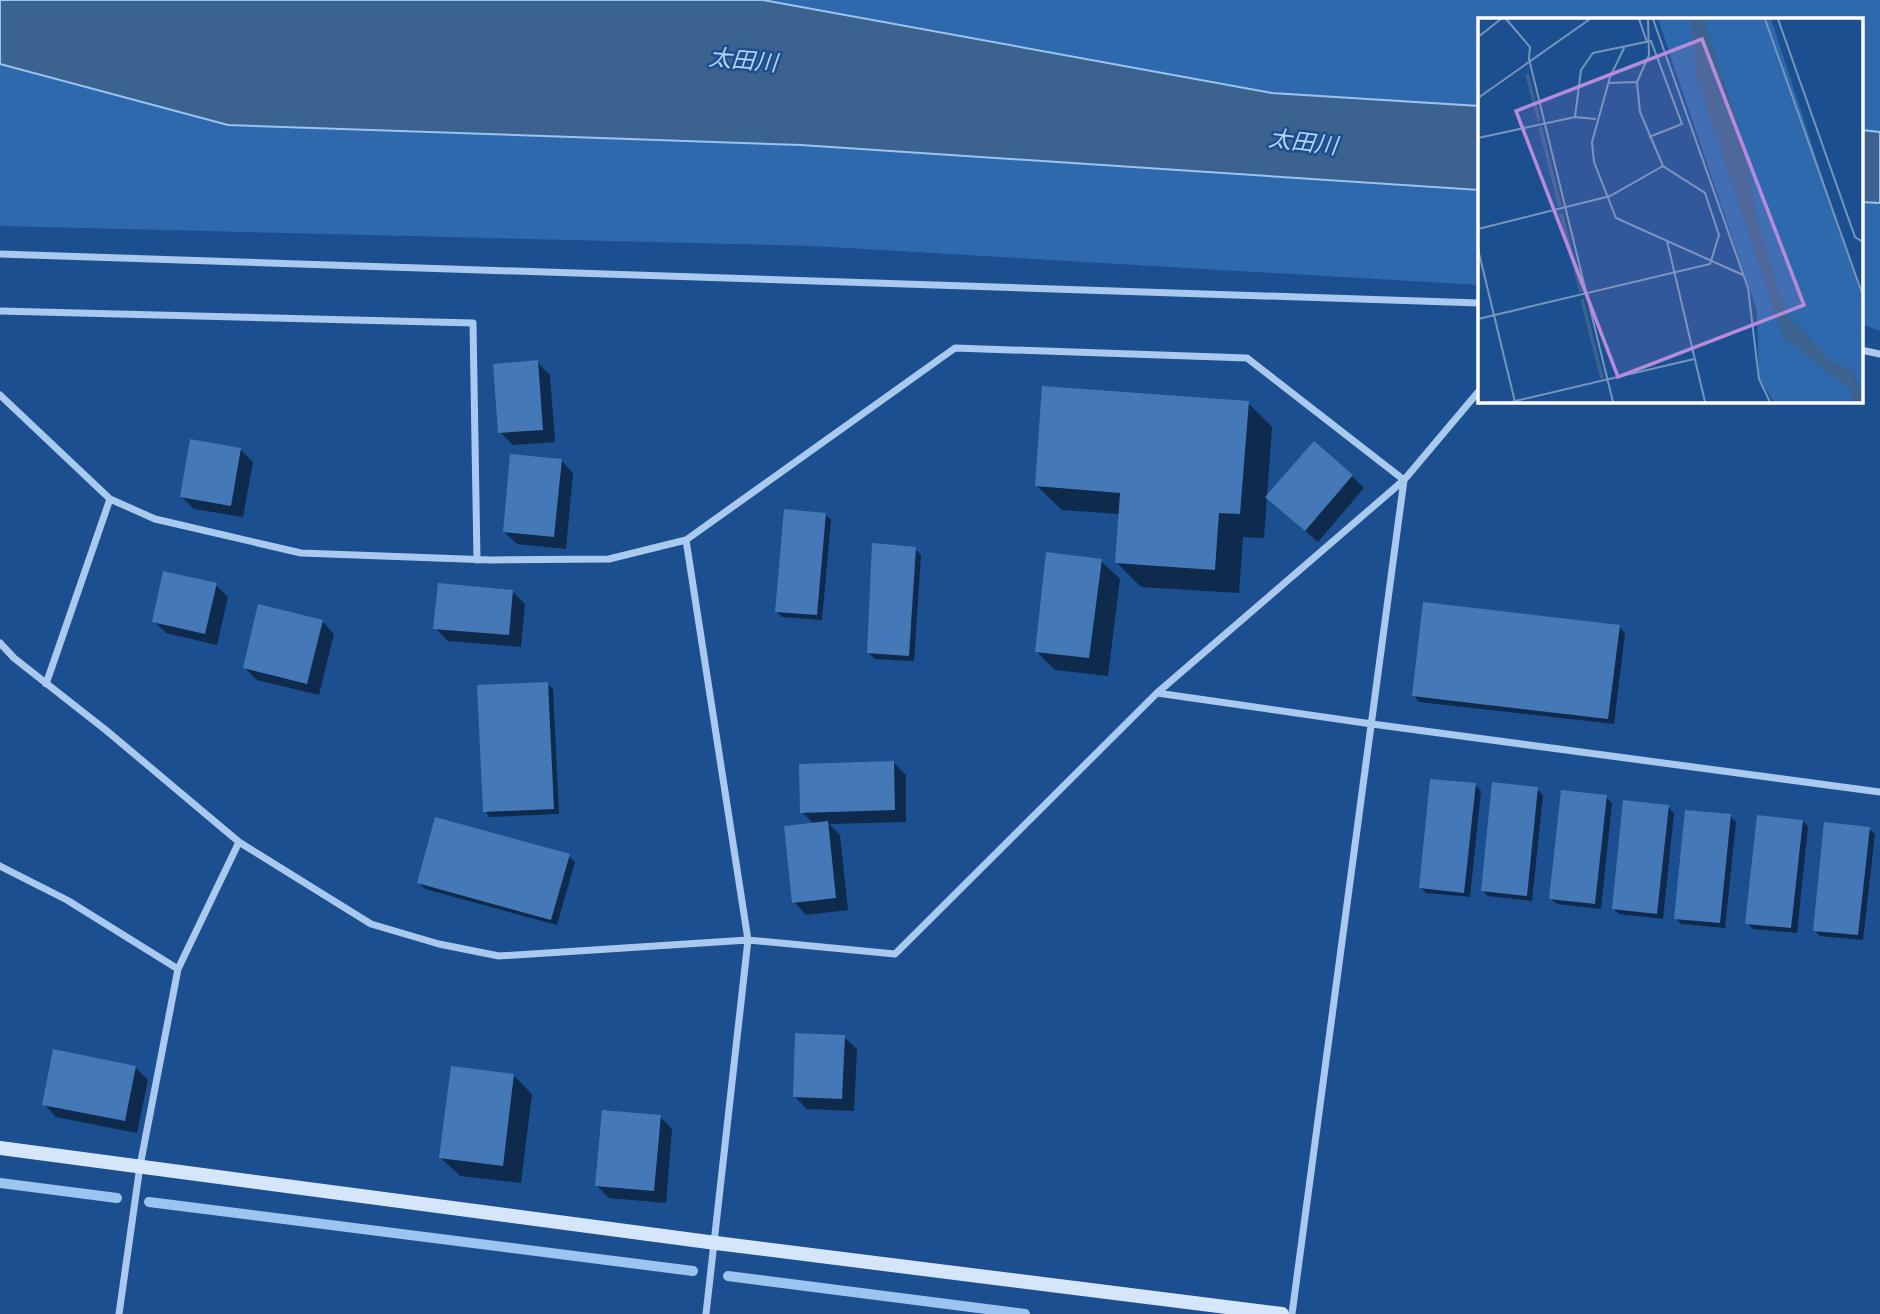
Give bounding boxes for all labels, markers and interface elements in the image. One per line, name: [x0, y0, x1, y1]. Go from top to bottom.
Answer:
inset map: [1478, 18, 1862, 402]
water label: 太田川: [707, 42, 782, 76]
water label: 太田川: [1267, 123, 1342, 159]

